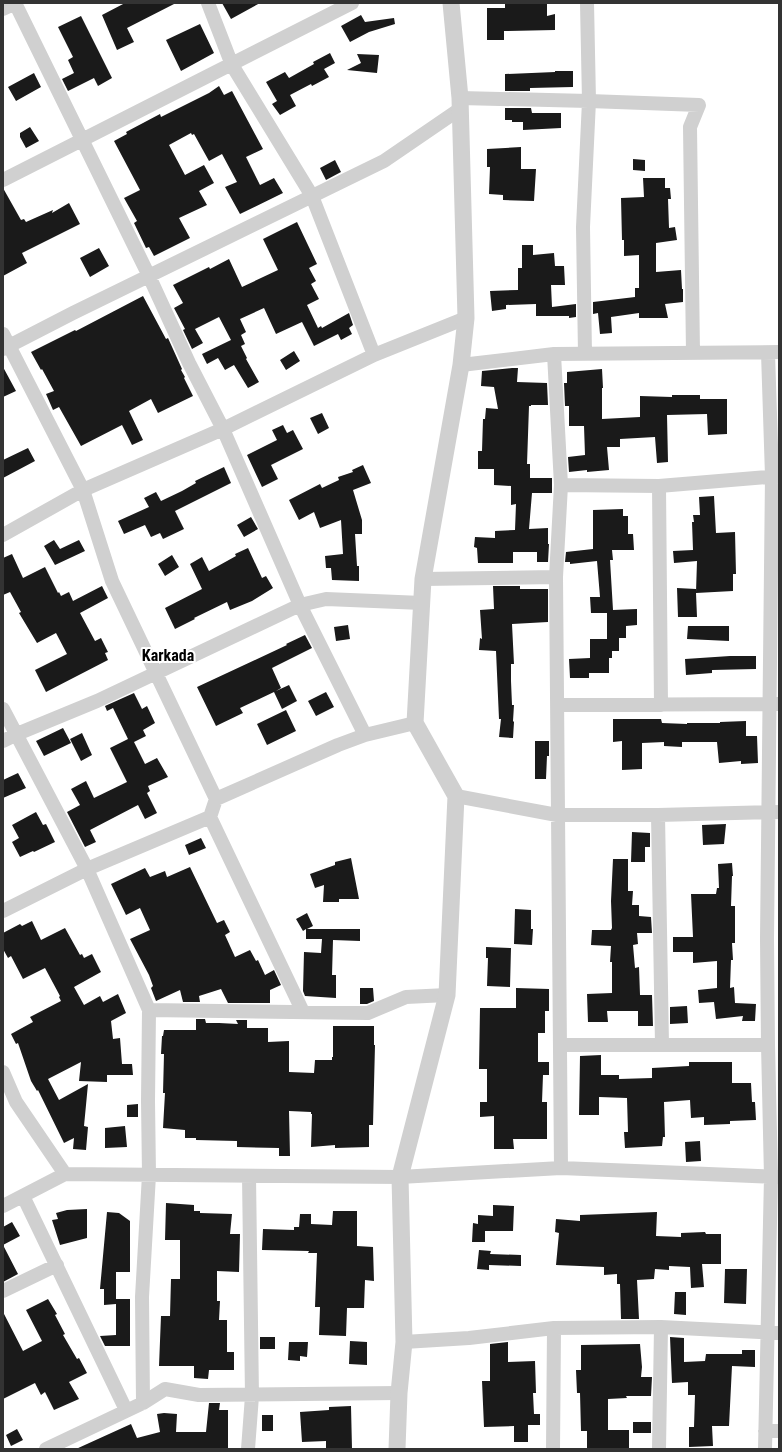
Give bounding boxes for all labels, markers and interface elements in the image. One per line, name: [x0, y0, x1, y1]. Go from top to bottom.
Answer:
district label: Karkada: [142, 646, 195, 665]

